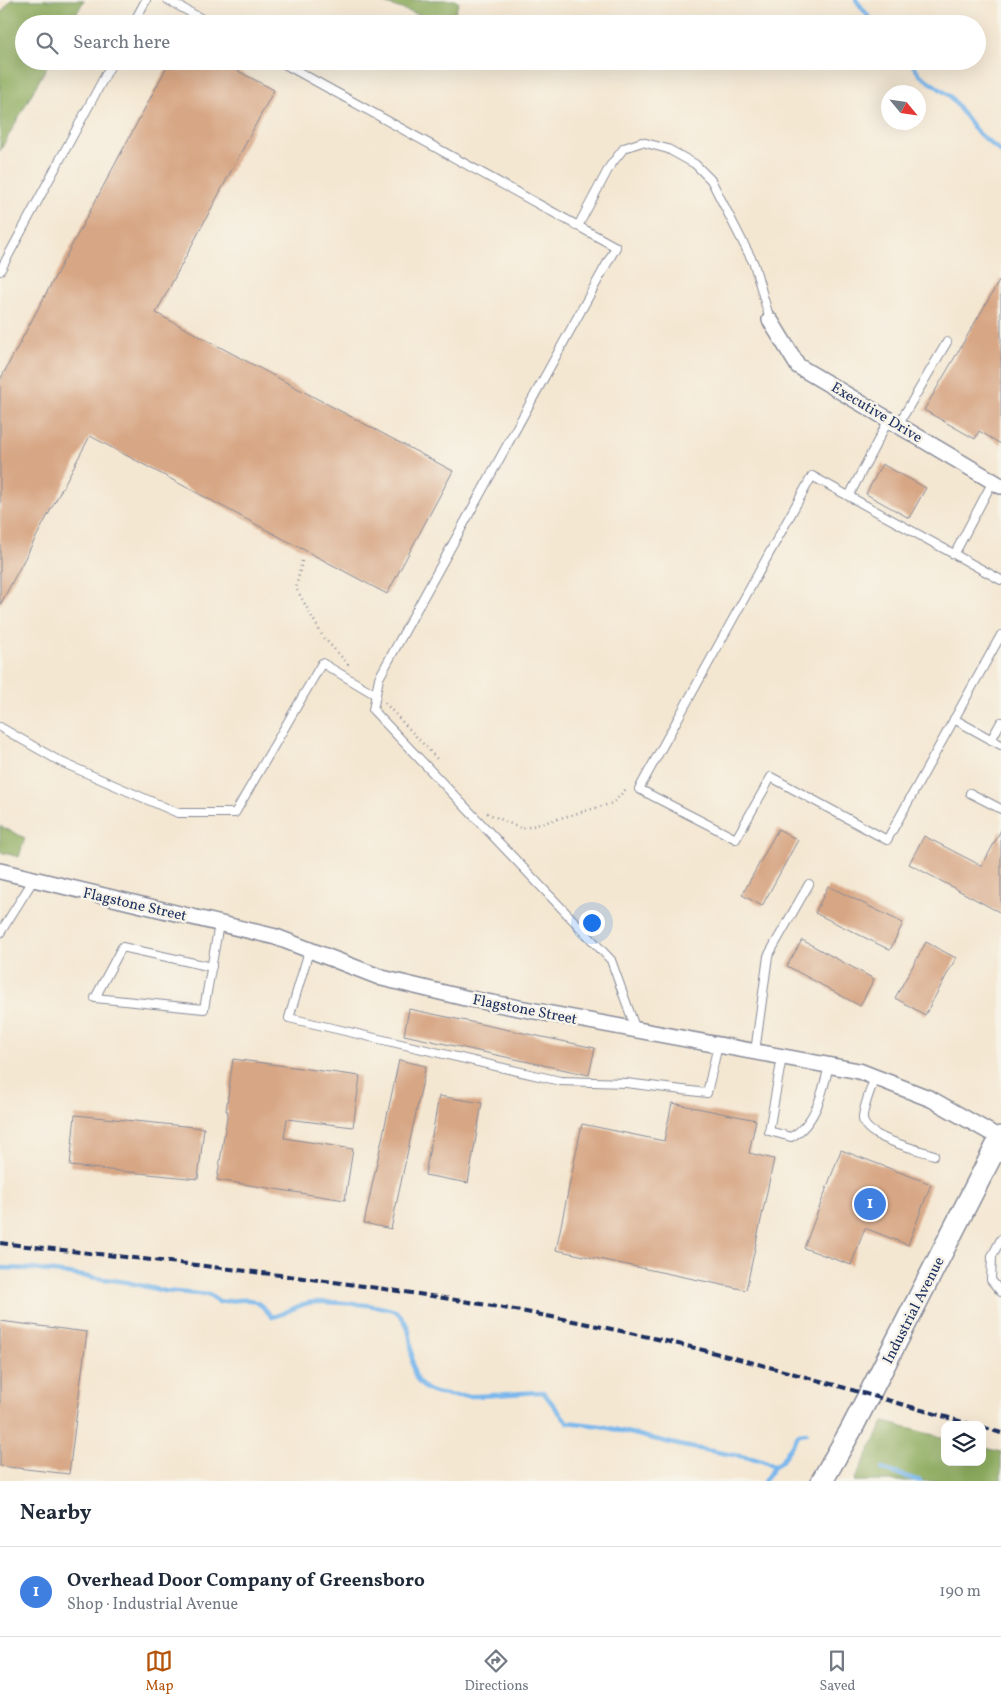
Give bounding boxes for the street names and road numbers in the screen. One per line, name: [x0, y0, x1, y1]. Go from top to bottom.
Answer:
street label: Executive Drive: [827, 378, 926, 449]
street label: Flagstone Street: [81, 883, 189, 928]
street label: Flagstone Street: [471, 990, 579, 1031]
street label: Industrial Avenue: [878, 1253, 950, 1368]

